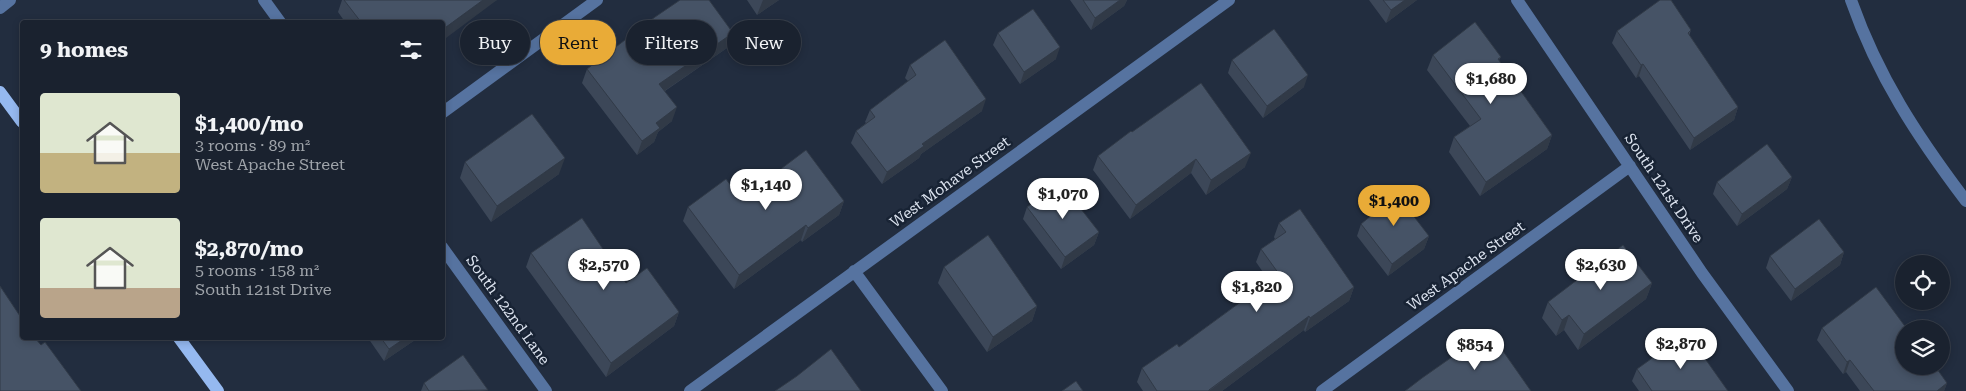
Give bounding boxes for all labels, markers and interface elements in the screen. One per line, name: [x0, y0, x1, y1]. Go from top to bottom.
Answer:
chip: Buy: [460, 20, 530, 65]
chip: Rent: [540, 20, 616, 65]
chip: Filters: [626, 20, 717, 65]
chip: New: [727, 20, 801, 65]
icon: filters: [397, 36, 425, 64]
text: 9 homes: [40, 38, 128, 62]
pin: $1,680: [1450, 62, 1532, 105]
text: $1,680: [1466, 69, 1516, 88]
text: $1,400/mo: [195, 112, 304, 136]
icon: home: [80, 113, 140, 173]
street label: South 121st Drive: [1621, 130, 1707, 246]
street label: West Mohave Street: [887, 132, 1014, 231]
text: 3 rooms · 89 m²: [195, 136, 310, 155]
text: West Apache Street: [195, 155, 345, 174]
pin: $1,140: [725, 168, 807, 211]
text: $1,140: [741, 175, 791, 194]
pin: $1,070: [1022, 178, 1104, 220]
text: $1,070: [1038, 184, 1088, 203]
pin: $1,400: [1353, 184, 1435, 227]
text: $1,400: [1369, 191, 1419, 210]
street label: West Apache Street: [1404, 217, 1528, 315]
text: $2,870/mo: [195, 237, 304, 261]
icon: home: [80, 238, 140, 298]
pin: $2,570: [563, 248, 645, 291]
pin: $2,630: [1560, 248, 1642, 291]
street label: South 122nd Lane: [462, 252, 554, 368]
text: $2,570: [579, 255, 629, 274]
text: $2,630: [1576, 255, 1626, 274]
map controls: [1895, 255, 1950, 375]
button: locate: [1895, 255, 1950, 310]
text: 5 rooms · 158 m²: [195, 261, 319, 280]
pin: $1,820: [1216, 270, 1298, 313]
text: $1,820: [1232, 277, 1282, 296]
text: South 121st Drive: [195, 280, 332, 299]
button: layers: [1895, 320, 1950, 375]
pin: $854: [1445, 328, 1505, 371]
pin: $2,870: [1640, 328, 1722, 370]
text: $2,870: [1656, 334, 1706, 353]
text: $854: [1457, 335, 1493, 354]

